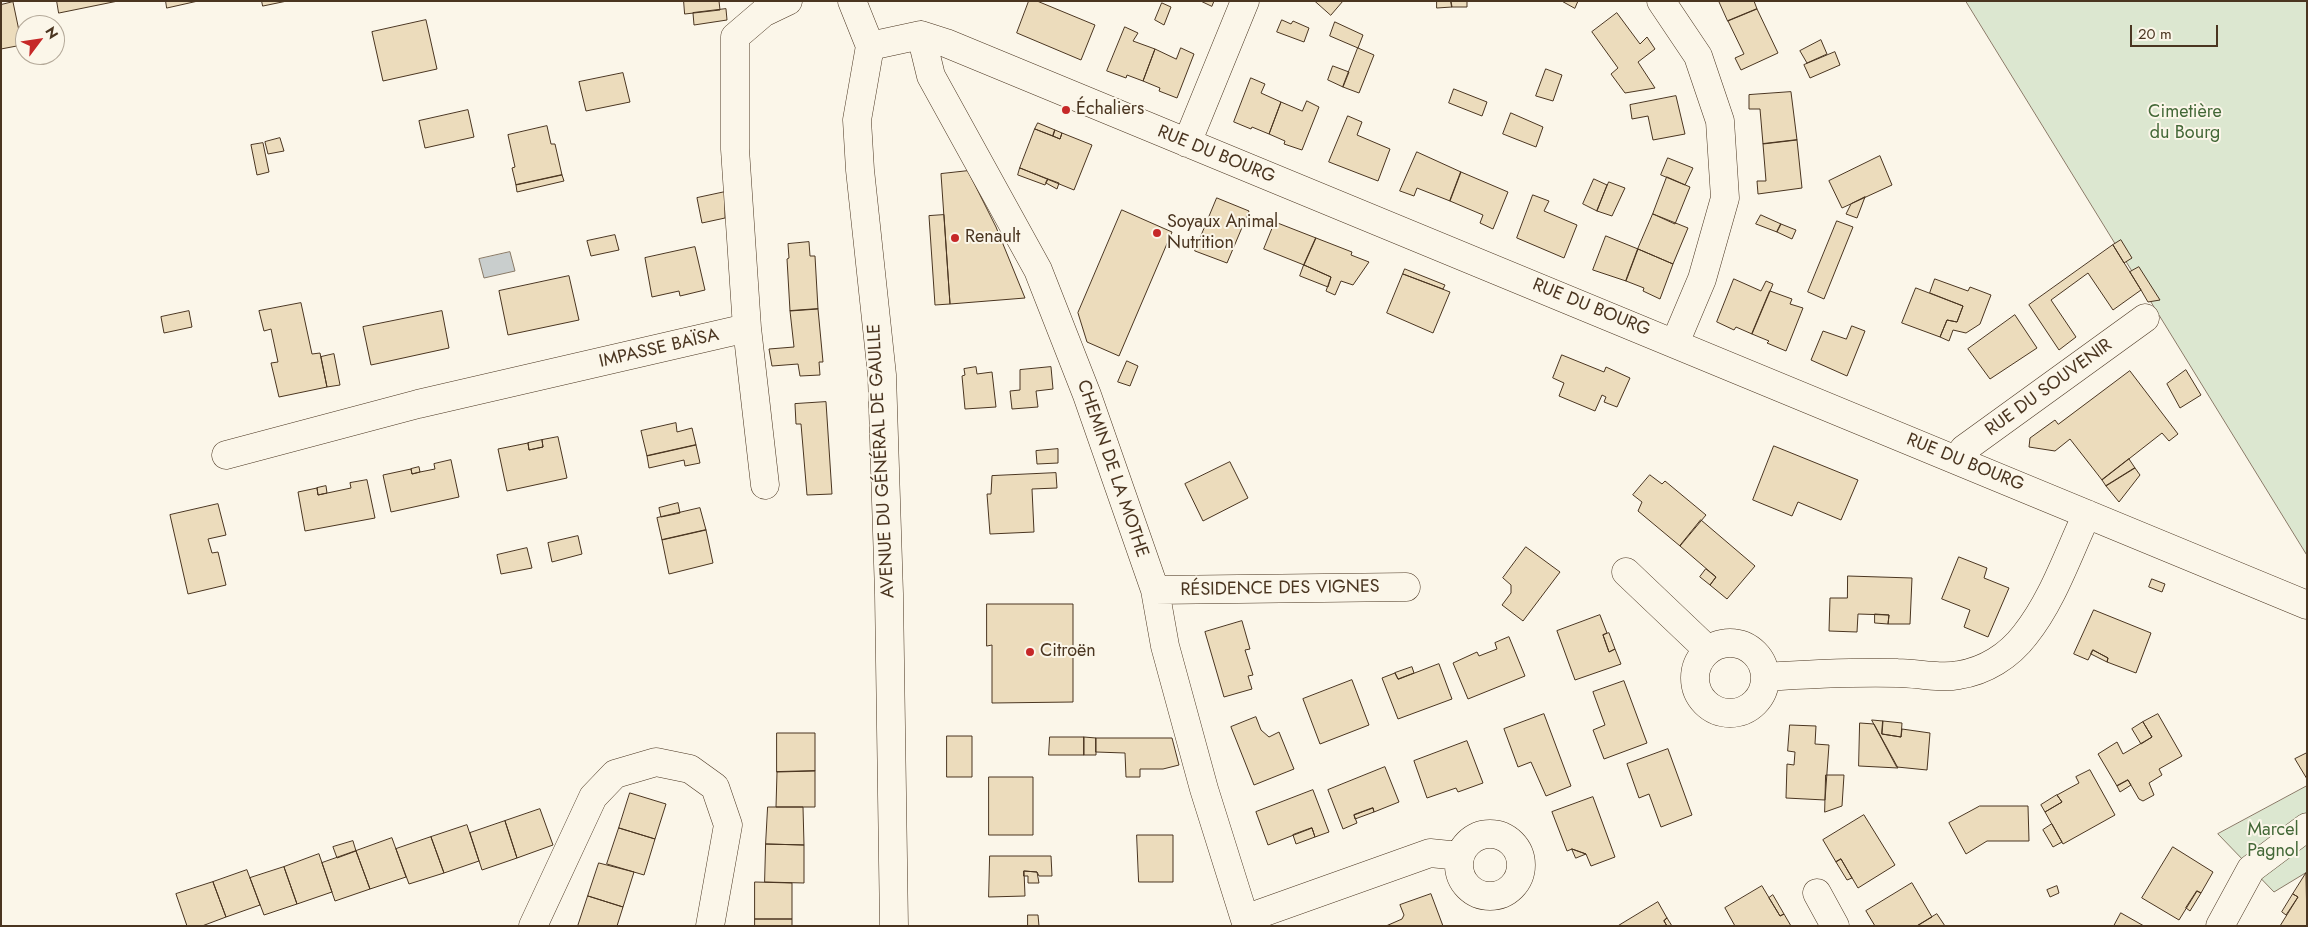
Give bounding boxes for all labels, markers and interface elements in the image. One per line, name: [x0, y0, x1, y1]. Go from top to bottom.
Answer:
north arrow: [15, 15, 65, 65]
scale bar: [2133, 15, 2220, 47]
text: N: [41, 23, 63, 43]
text: 20 m: [2138, 23, 2172, 45]
place label: Échaliers: [1076, 99, 1144, 121]
park label: Cimetière du Bourg: [2148, 102, 2222, 144]
marker: Échaliers: [1060, 104, 1072, 116]
street label: RUE DU BOURG: [1154, 122, 1278, 188]
place label: Soyaux Animal Nutrition: [1167, 212, 1278, 254]
place label: Renault: [965, 227, 1020, 249]
marker: Soyaux Animal Nutrition: [1151, 227, 1163, 239]
marker: Renault: [949, 232, 961, 244]
street label: RUE DU BOURG: [1529, 275, 1653, 341]
street label: AVENUE DU GÉNÉRAL DE GAULLE: [864, 323, 900, 599]
street label: IMPASSE BAÏSA: [597, 325, 721, 373]
street label: RUE DU SOUVENIR: [1982, 335, 2116, 441]
street label: CHEMIN DE LA MOTHE: [1071, 377, 1153, 561]
street label: RUE DU BOURG: [1903, 430, 2027, 496]
street label: RÉSIDENCE DES VIGNES: [1180, 576, 1380, 602]
place label: Citroën: [1040, 641, 1096, 663]
marker: Citroën: [1024, 646, 1036, 658]
park label: Marcel Pagnol: [2247, 820, 2299, 862]

